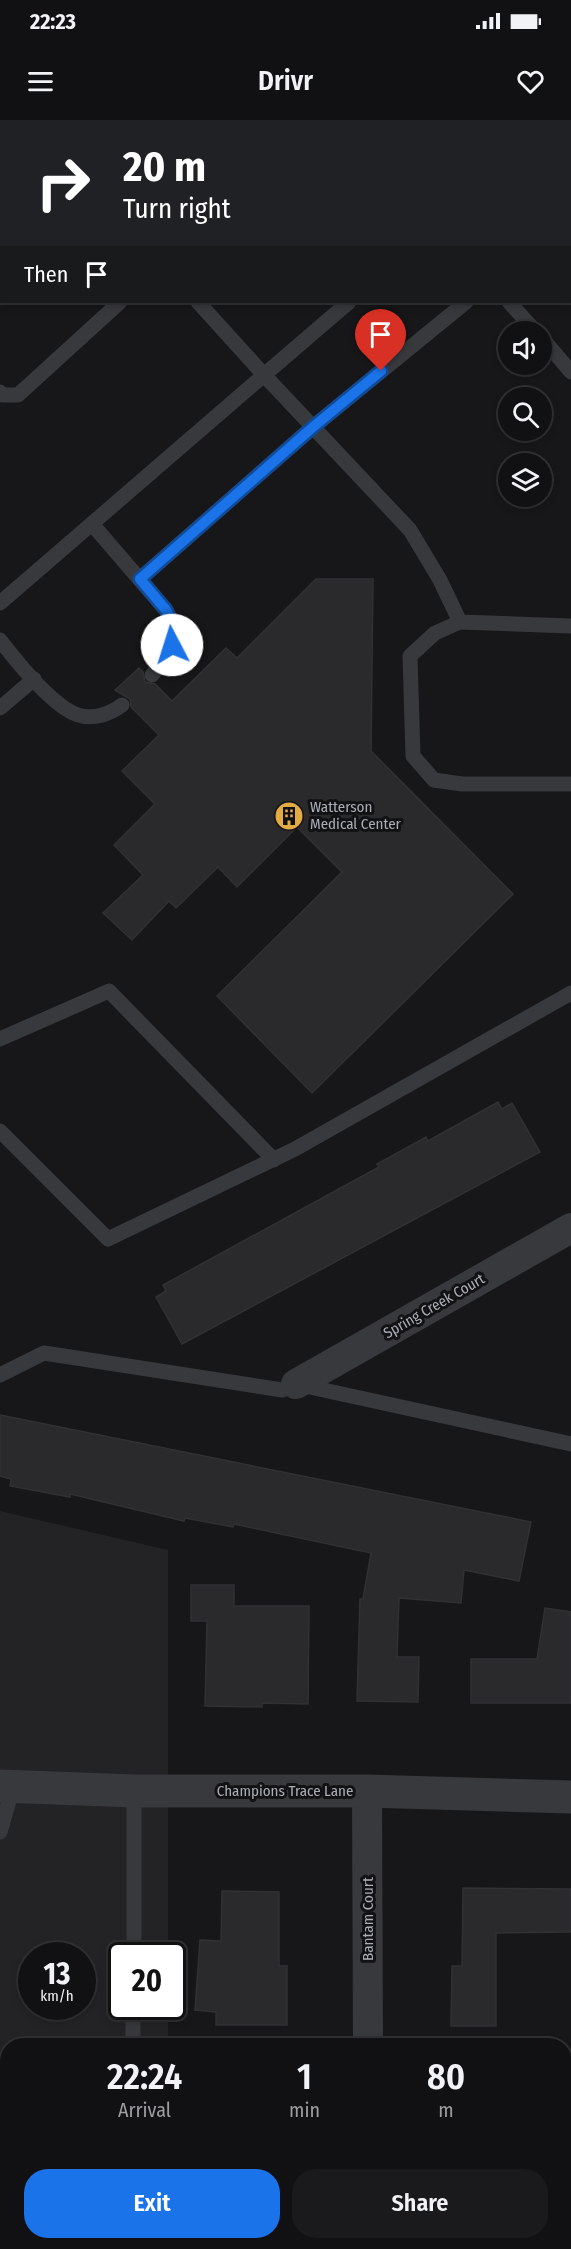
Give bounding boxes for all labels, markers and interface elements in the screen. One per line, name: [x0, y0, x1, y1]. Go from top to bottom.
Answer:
text: 22:23: [30, 8, 76, 35]
icon: menu: [24, 65, 57, 98]
text: Drivr: [258, 65, 313, 97]
icon: heart: [514, 65, 547, 98]
text: 20 m: [123, 142, 206, 192]
icon: right: [24, 144, 102, 222]
text: Turn right: [123, 193, 231, 225]
icon: arrive: [80, 258, 113, 291]
text: Then: [24, 261, 68, 288]
pin: [355, 309, 406, 371]
icon: arrive: [364, 318, 397, 351]
map controls: [498, 321, 552, 507]
button: sound: [498, 321, 552, 375]
button: search: [498, 387, 552, 441]
button: layers: [498, 453, 552, 507]
position arrow: [140, 613, 204, 677]
place label: Watterson Medical Center: [310, 798, 402, 833]
building icon: Watterson Medical Center: [273, 800, 305, 832]
street label: Spring Creek Court: [380, 1270, 488, 1342]
street label: Champions Trace Lane: [217, 1782, 353, 1800]
street label: Bantam Court: [359, 1877, 377, 1961]
speed limit sign: 20: [108, 1942, 186, 2020]
text: 13: [44, 1956, 70, 1992]
text: km/h: [40, 1987, 74, 2005]
text: 22:24: [107, 2055, 182, 2099]
text: 1: [297, 2055, 312, 2099]
text: 80: [427, 2055, 465, 2099]
text: Arrival: [118, 2098, 171, 2122]
text: min: [289, 2098, 320, 2122]
text: m: [438, 2098, 454, 2122]
button: Exit: [24, 2169, 280, 2238]
button: Share: [292, 2169, 548, 2238]

